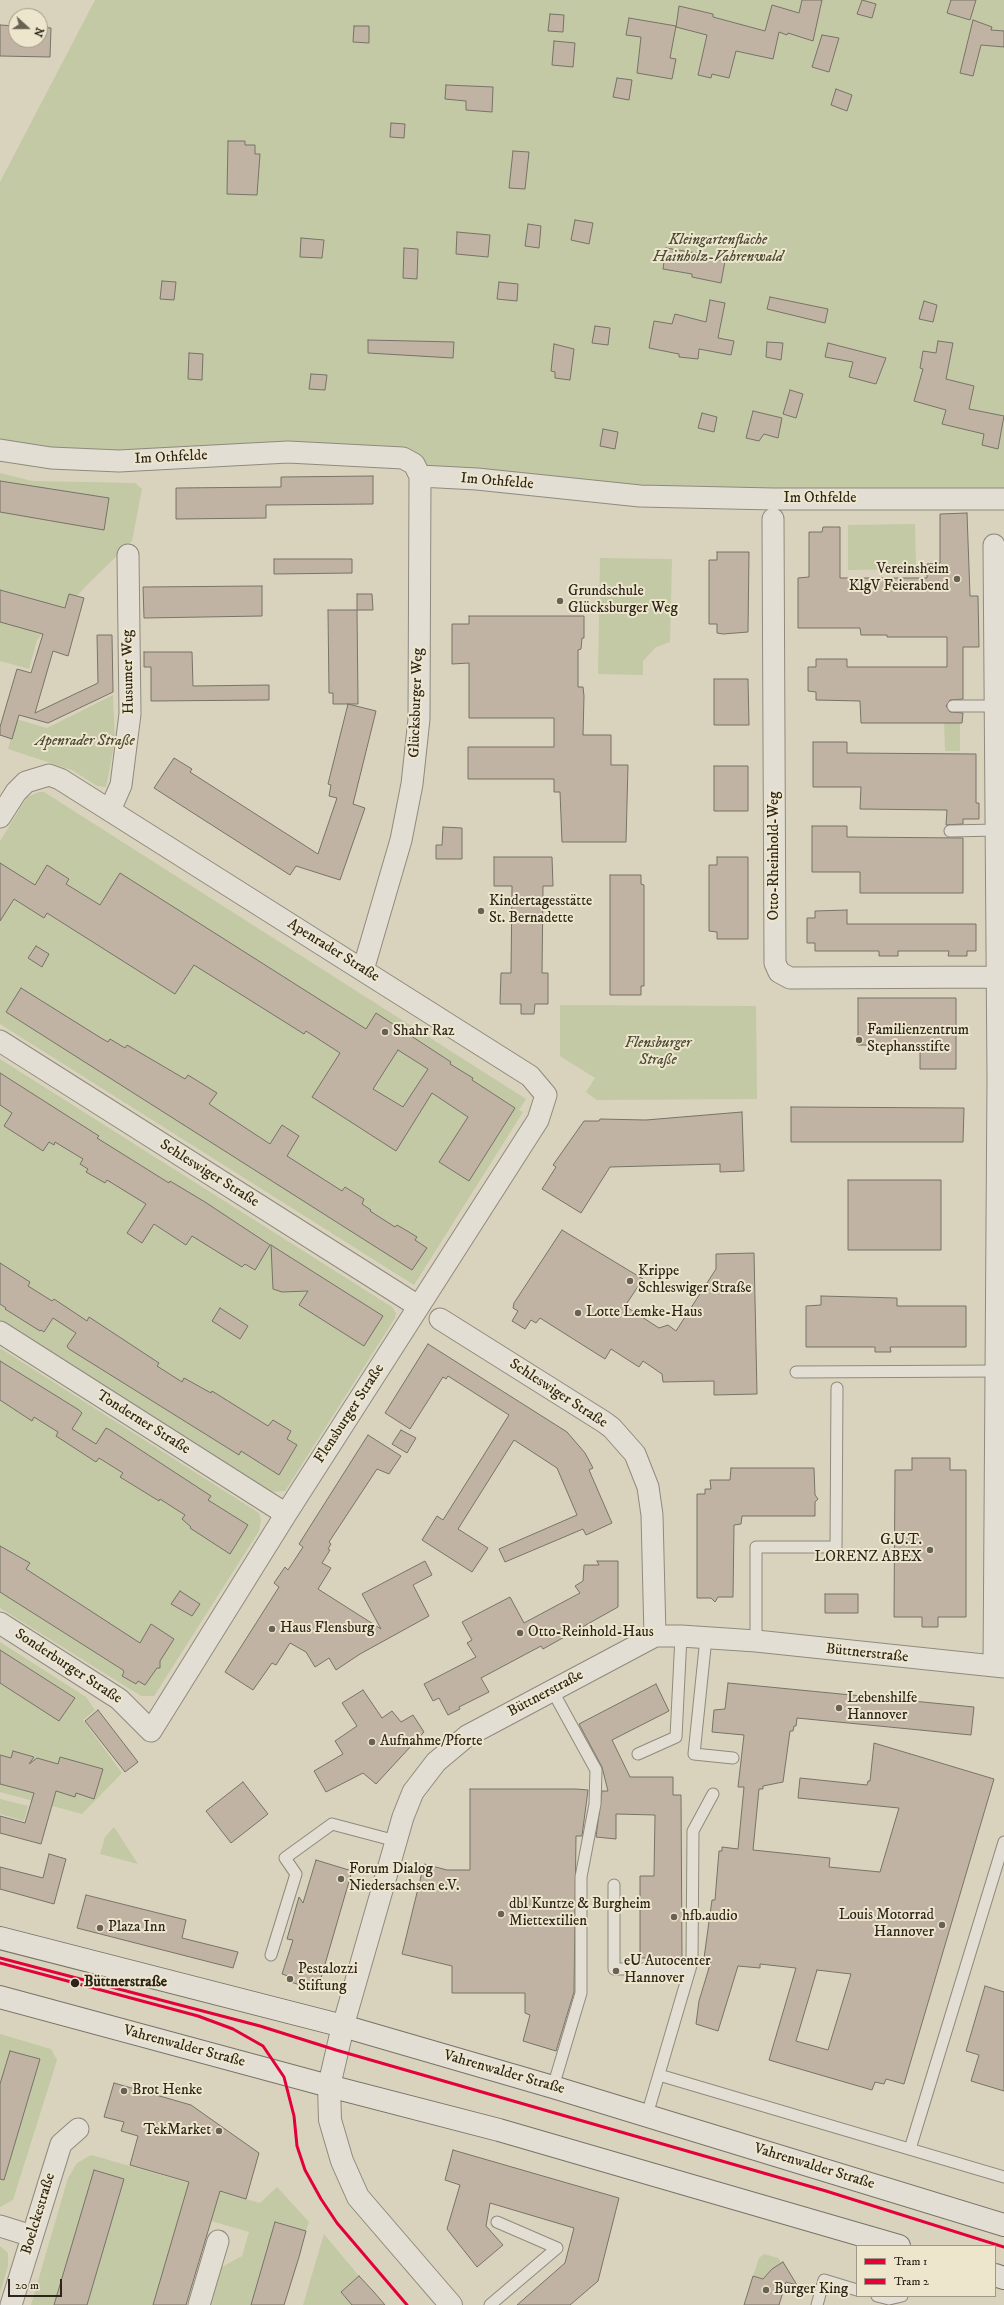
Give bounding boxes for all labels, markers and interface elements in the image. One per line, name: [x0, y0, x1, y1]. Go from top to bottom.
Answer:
north arrow: [8, 8, 48, 48]
text: N: [30, 25, 46, 39]
park label: Kleingartenfläche Hainholz-Vahrenwald: [653, 232, 783, 267]
street label: Im Othfelde: [134, 447, 208, 469]
street label: Im Othfelde: [460, 470, 534, 494]
street label: Im Othfelde: [783, 490, 857, 508]
place label: Vereinsheim KlgV Feierabend: [849, 561, 949, 596]
marker: Vereinsheim KlgV Feierabend: [952, 574, 962, 584]
place label: Grundschule Glücksburger Weg: [568, 583, 678, 618]
marker: Grundschule Glücksburger Weg: [555, 596, 565, 606]
street label: Husumer Weg: [119, 630, 139, 714]
street label: Glücksburger Weg: [406, 648, 428, 758]
park label: Apenrader Straße: [35, 733, 135, 751]
street label: Otto-Rheinhold-Weg: [766, 792, 784, 920]
place label: Kindertagesstätte St. Bernadette: [489, 893, 592, 928]
marker: Kindertagesstätte St. Bernadette: [476, 906, 486, 916]
street label: Apenrader Straße: [284, 915, 382, 987]
place label: Familienzentrum Stephansstifte: [867, 1022, 969, 1057]
place label: Shahr Raz: [393, 1023, 455, 1041]
marker: Shahr Raz: [380, 1027, 390, 1037]
park label: Flensburger Straße: [625, 1035, 691, 1070]
marker: Familienzentrum Stephansstifte: [854, 1035, 864, 1045]
street label: Schleswiger Straße: [156, 1136, 262, 1212]
place label: Krippe Schleswiger Straße: [638, 1263, 752, 1298]
marker: Krippe Schleswiger Straße: [625, 1276, 635, 1286]
place label: Lotte Lemke-Haus: [586, 1304, 702, 1322]
marker: Lotte Lemke-Haus: [573, 1308, 583, 1318]
street label: Schleswiger Straße: [505, 1356, 611, 1432]
street label: Flensburger Straße: [311, 1361, 389, 1467]
street label: Tonderner Straße: [93, 1387, 193, 1459]
place label: G.U.T. LORENZ ABEX: [814, 1532, 922, 1567]
marker: G.U.T. LORENZ ABEX: [925, 1545, 935, 1555]
place label: Haus Flensburg: [280, 1620, 374, 1638]
marker: Haus Flensburg: [267, 1624, 277, 1634]
place label: Otto-Reinhold-Haus: [528, 1624, 654, 1642]
street label: Sonderburger Straße: [11, 1626, 125, 1708]
marker: Otto-Reinhold-Haus: [515, 1628, 525, 1638]
street label: Büttnerstraße: [825, 1641, 909, 1667]
street label: Büttnerstraße: [505, 1667, 587, 1721]
place label: Lebenshilfe Hannover: [847, 1690, 917, 1725]
marker: Lebenshilfe Hannover: [834, 1703, 844, 1713]
place label: Aufnahme/Pforte: [380, 1733, 482, 1751]
marker: Aufnahme/Pforte: [367, 1737, 377, 1747]
place label: Forum Dialog Niedersachsen e.V.: [349, 1861, 460, 1896]
marker: Forum Dialog Niedersachsen e.V.: [336, 1874, 346, 1884]
place label: dbl Kuntze & Burgheim Miettextilien: [509, 1896, 651, 1931]
place label: Louis Motorrad Hannover: [839, 1907, 934, 1942]
place label: hfb.audio: [682, 1908, 737, 1926]
marker: dbl Kuntze & Burgheim Miettextilien: [496, 1909, 506, 1919]
marker: hfb.audio: [669, 1912, 679, 1922]
place label: Plaza Inn: [108, 1919, 165, 1937]
marker: Louis Motorrad Hannover: [937, 1920, 947, 1930]
marker: Plaza Inn: [95, 1923, 105, 1933]
place label: eU Autocenter Hannover: [624, 1953, 711, 1988]
place label: Pestalozzi Stiftung: [298, 1961, 358, 1996]
marker: eU Autocenter Hannover: [611, 1966, 621, 1976]
place label: Büttnerstraße: [84, 1974, 167, 1992]
marker: Pestalozzi Stiftung: [285, 1974, 295, 1984]
marker: Büttnerstraße: [69, 1977, 81, 1989]
street label: Vahrenwalder Straße: [121, 2022, 247, 2072]
street label: Vahrenwalder Straße: [441, 2047, 567, 2099]
place label: Brot Henke: [132, 2082, 202, 2100]
marker: Brot Henke: [119, 2086, 129, 2096]
place label: TekMarket: [144, 2122, 211, 2140]
marker: TekMarket: [214, 2126, 224, 2136]
street label: Vahrenwalder Straße: [752, 2140, 876, 2194]
street label: Boelckestraße: [18, 2171, 60, 2257]
legend: [856, 2245, 996, 2297]
text: Tram 1: [894, 2254, 927, 2269]
scale bar: [10, 2271, 64, 2297]
text: Tram 2: [894, 2274, 929, 2289]
text: 20 m: [15, 2278, 39, 2293]
place label: Burger King: [774, 2281, 848, 2299]
marker: Burger King: [761, 2285, 771, 2295]

